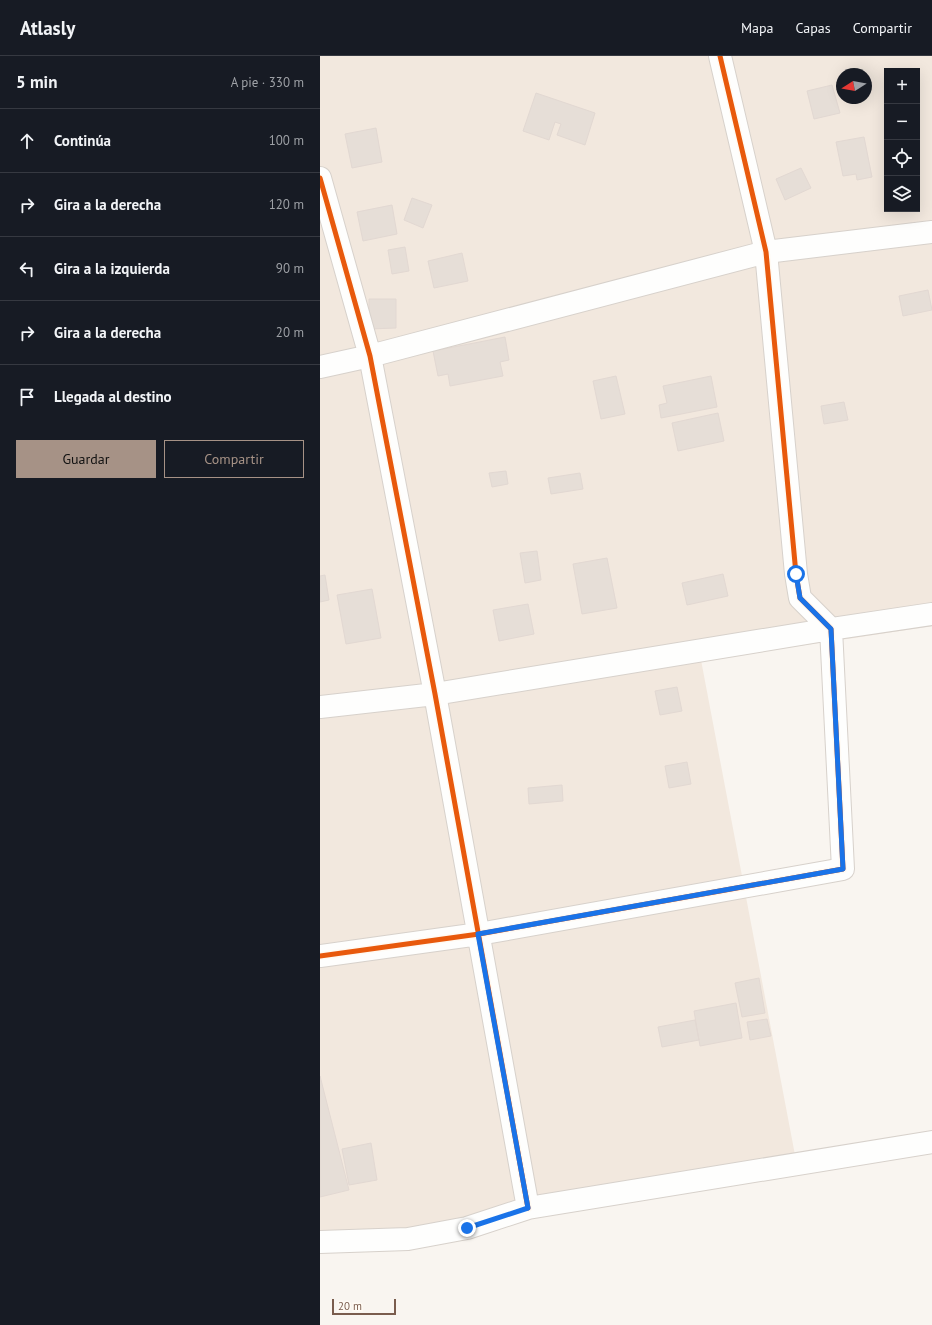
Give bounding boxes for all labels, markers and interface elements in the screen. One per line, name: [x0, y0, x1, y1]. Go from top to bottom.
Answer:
text: Atlasly: [20, 16, 75, 40]
text: Mapa: [741, 19, 774, 37]
text: Capas: [796, 19, 831, 37]
text: Compartir: [853, 19, 912, 37]
north arrow: [836, 68, 872, 104]
map controls: [884, 68, 920, 212]
button: +: [884, 68, 920, 104]
text: 5 min: [16, 71, 57, 93]
text: A pie · 330 m: [231, 74, 304, 91]
button: −: [884, 104, 920, 140]
icon: ahead: [16, 130, 38, 152]
text: Continúa: [54, 131, 111, 150]
text: 100 m: [269, 132, 304, 149]
button: locate: [884, 140, 920, 176]
button: layers: [884, 176, 920, 212]
icon: right: [16, 194, 38, 216]
text: Gira a la derecha: [54, 195, 161, 214]
text: 120 m: [269, 196, 304, 213]
icon: left: [16, 258, 38, 280]
text: Gira a la izquierda: [54, 259, 170, 278]
text: 90 m: [276, 260, 304, 277]
icon: right: [16, 322, 38, 344]
text: Gira a la derecha: [54, 323, 161, 342]
text: 20 m: [276, 324, 304, 341]
icon: arrive: [16, 386, 38, 408]
text: Llegada al destino: [54, 387, 172, 406]
button: Guardar: [16, 440, 156, 478]
button: Compartir: [164, 440, 304, 478]
route start: [787, 565, 805, 583]
route end: [458, 1219, 476, 1237]
scale bar: [332, 1297, 396, 1316]
text: 20 m: [338, 1299, 362, 1313]

